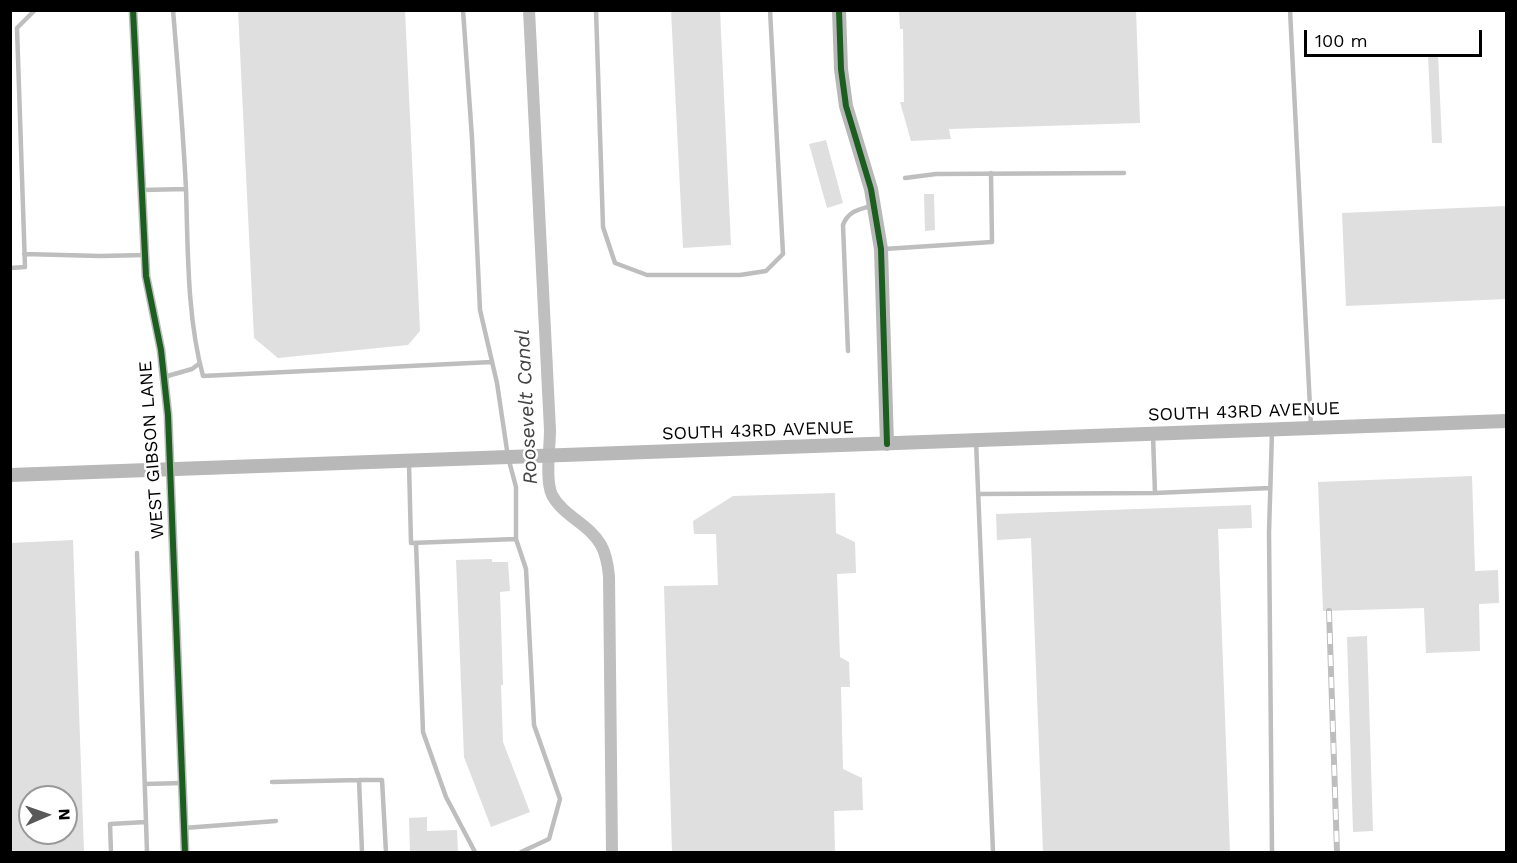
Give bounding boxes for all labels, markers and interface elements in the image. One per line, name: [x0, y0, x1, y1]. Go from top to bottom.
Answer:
scale bar: [1307, 18, 1486, 56]
text: 100 m: [1315, 30, 1368, 51]
water label: Roosevelt Canal: [511, 329, 543, 485]
street label: WEST GIBSON LANE: [135, 360, 169, 540]
street label: SOUTH 43RD AVENUE: [1148, 398, 1340, 426]
street label: SOUTH 43RD AVENUE: [662, 417, 854, 445]
north arrow: [18, 785, 78, 845]
text: N: [55, 808, 74, 821]

